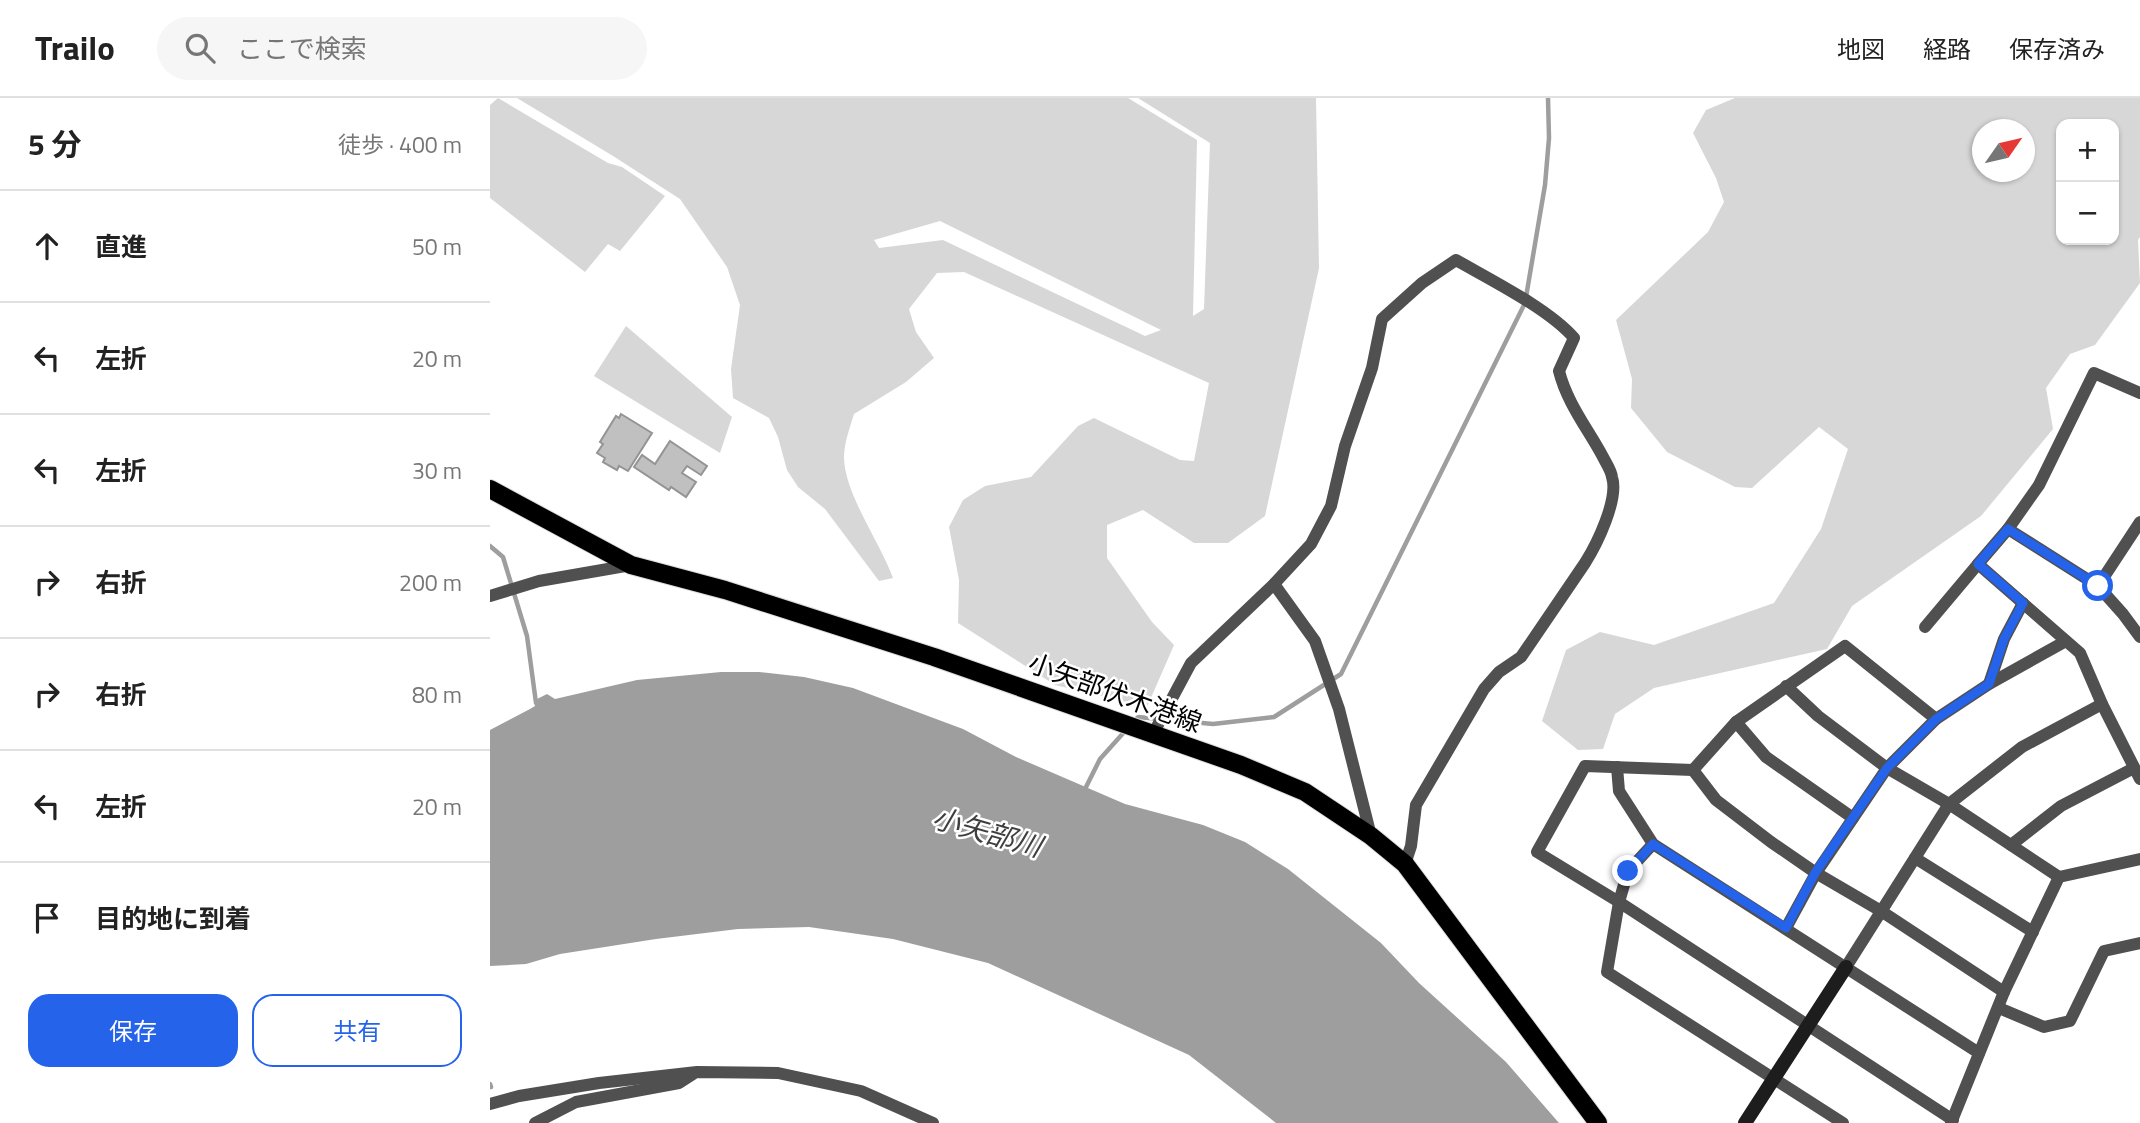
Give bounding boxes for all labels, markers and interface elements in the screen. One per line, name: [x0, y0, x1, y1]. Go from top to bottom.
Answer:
search box: [157, 17, 647, 80]
text: Trailo: [35, 23, 115, 73]
icon: search: [181, 29, 219, 67]
text: ここで検索: [237, 29, 367, 68]
text: 地図: [1837, 31, 1885, 67]
text: 経路: [1923, 31, 1971, 67]
text: 保存済み: [2009, 31, 2105, 67]
north arrow: [1972, 119, 2035, 182]
map controls: [2056, 119, 2119, 245]
button: +: [2056, 119, 2119, 182]
text: 5 分: [28, 121, 81, 167]
text: 徒歩 · 400 m: [338, 127, 462, 162]
button: −: [2056, 182, 2119, 245]
icon: ahead: [28, 227, 66, 265]
text: 直進: [95, 227, 147, 266]
text: 50 m: [412, 229, 462, 264]
icon: left: [28, 339, 66, 377]
text: 左折: [95, 339, 147, 378]
text: 20 m: [412, 341, 462, 376]
icon: left: [28, 451, 66, 489]
text: 左折: [95, 451, 147, 490]
text: 30 m: [412, 453, 462, 488]
icon: right: [28, 563, 66, 601]
text: 右折: [95, 563, 147, 602]
text: 200 m: [399, 565, 462, 600]
route start: [2082, 570, 2113, 601]
street label: 小矢部伏木港線: [1023, 643, 1207, 742]
icon: right: [28, 675, 66, 713]
text: 右折: [95, 675, 147, 714]
text: 80 m: [412, 677, 462, 712]
icon: left: [28, 787, 66, 825]
text: 左折: [95, 787, 147, 826]
text: 20 m: [412, 789, 462, 824]
water label: 小矢部川: [927, 795, 1050, 868]
route end: [1612, 855, 1643, 886]
icon: arrive: [28, 899, 66, 937]
text: 目的地に到着: [95, 899, 251, 938]
button: 保存: [28, 994, 238, 1067]
button: 共有: [252, 994, 462, 1067]

